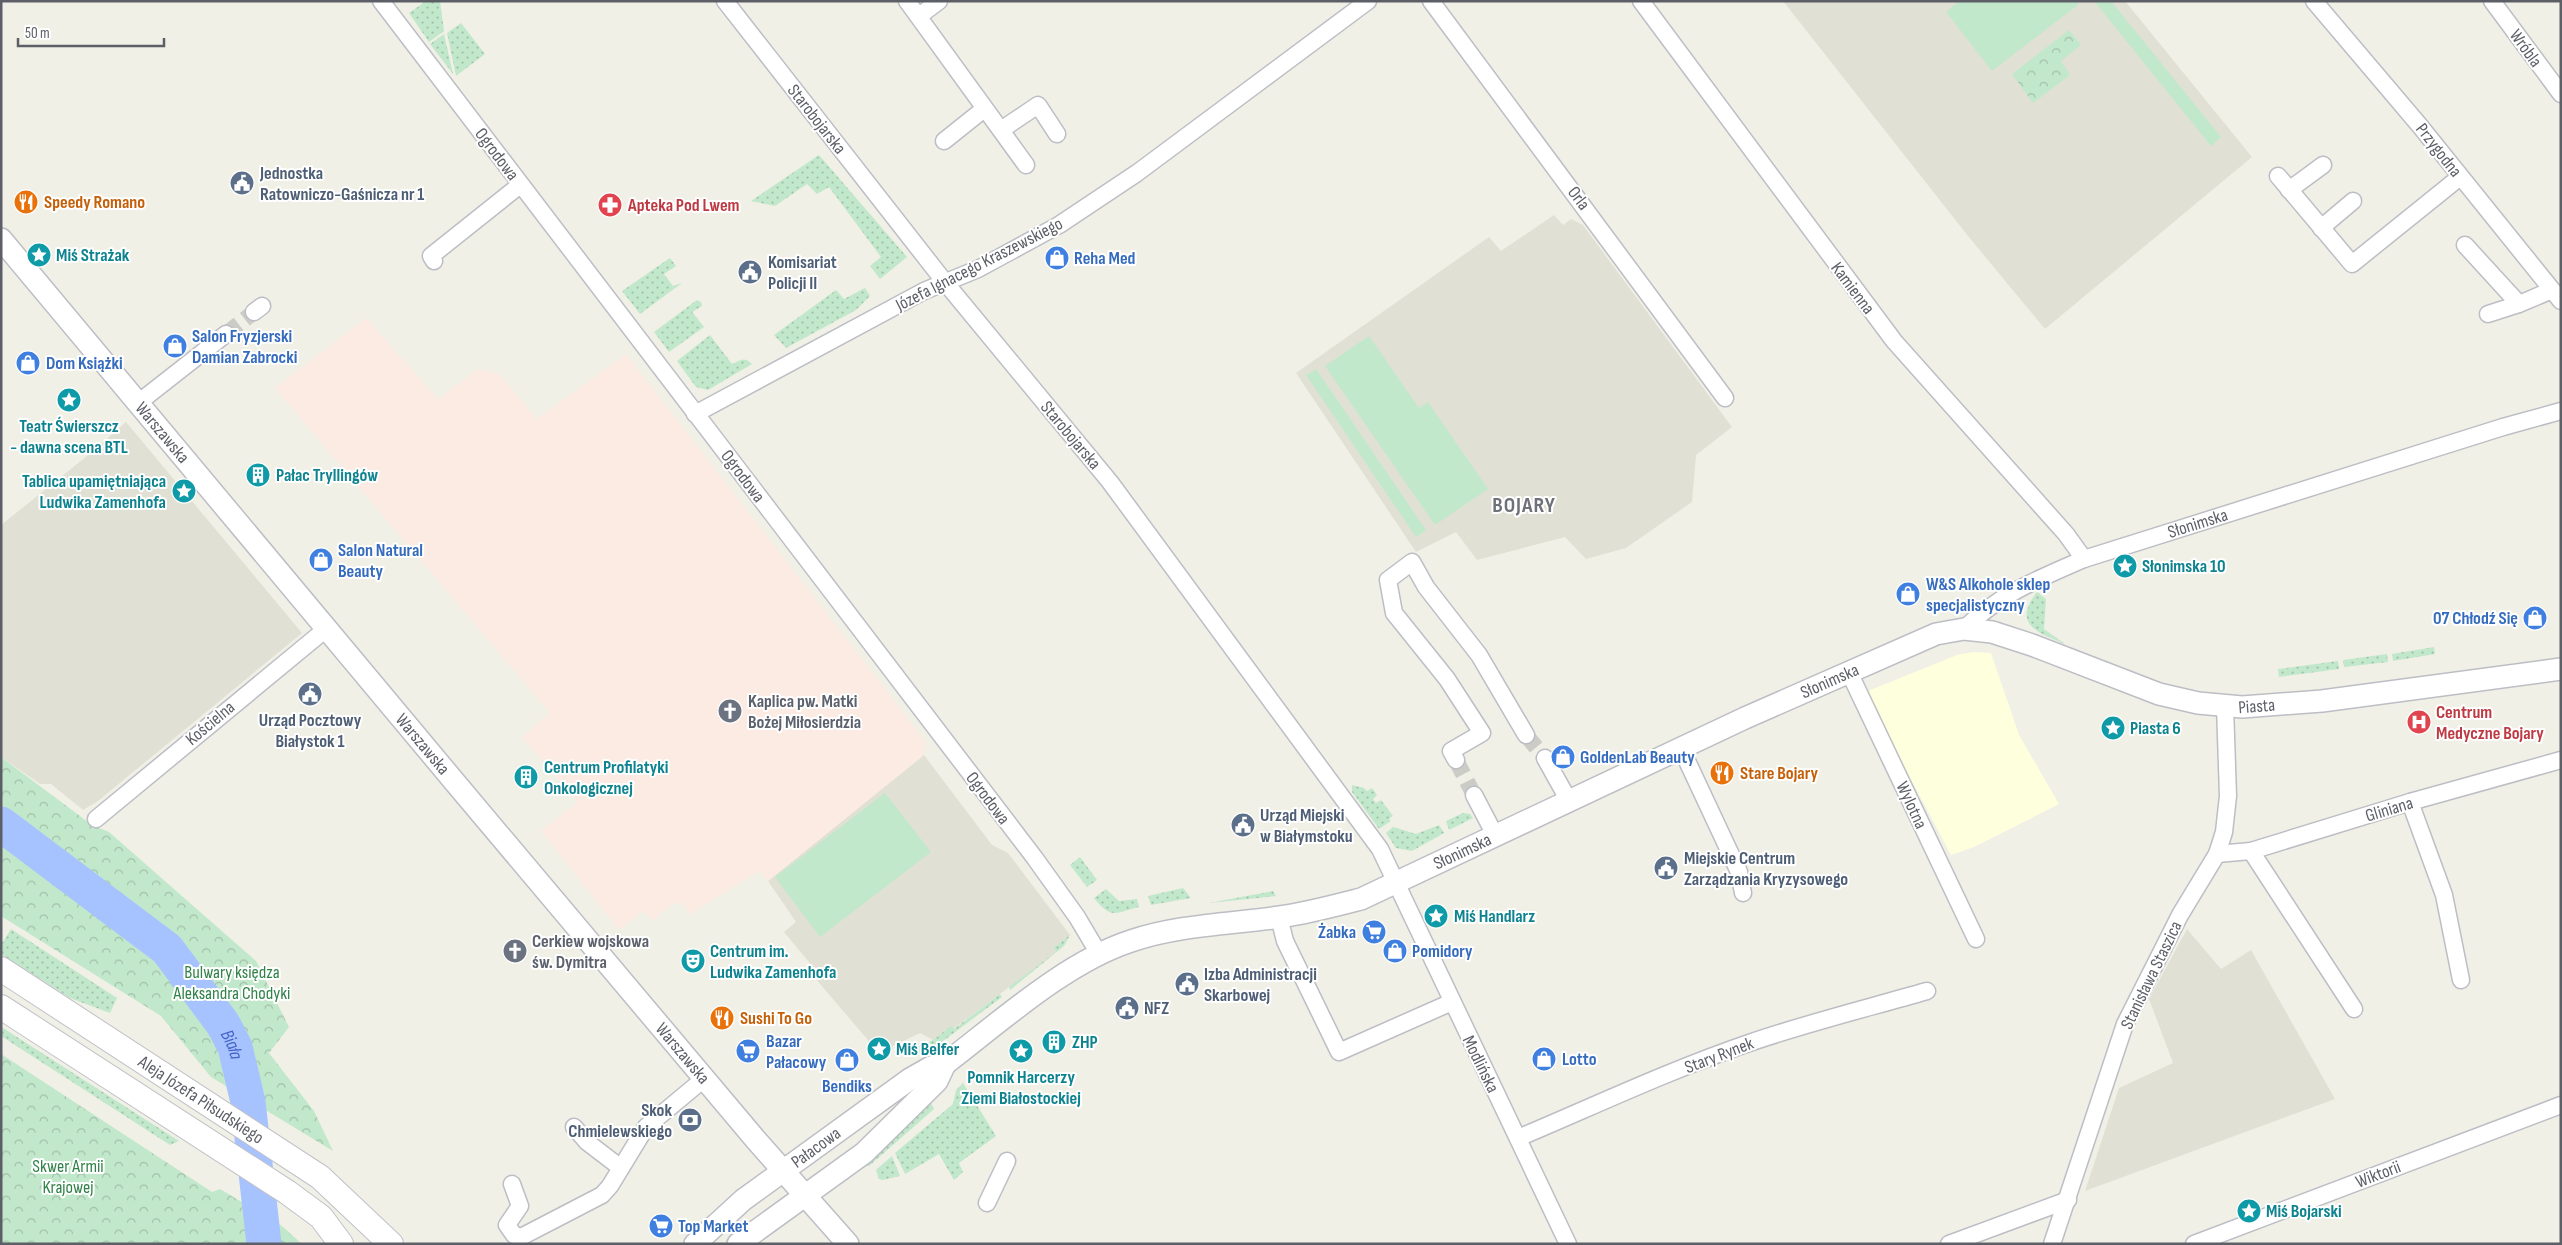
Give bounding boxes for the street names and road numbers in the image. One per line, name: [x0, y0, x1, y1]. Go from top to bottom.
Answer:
street label: Wróbla: [2505, 25, 2546, 71]
street label: Starobojarska: [783, 80, 850, 158]
street label: Przygodna: [2411, 119, 2466, 181]
street label: Ogrodowa: [470, 124, 523, 185]
street label: Orla: [1563, 182, 1594, 214]
street label: Józefa Ignacego Kraszewskiego: [891, 213, 1066, 316]
street label: Kamienna: [1826, 258, 1879, 318]
street label: Starobojarska: [1036, 397, 1105, 474]
street label: Warszawska: [131, 398, 194, 468]
street label: Ogrodowa: [716, 446, 769, 507]
street label: Słonimska: [2165, 504, 2230, 543]
street label: Słonimska: [1797, 659, 1862, 703]
street label: Piasta: [2238, 695, 2276, 718]
street label: Kościelna: [182, 697, 239, 750]
street label: Warszawska: [391, 710, 454, 779]
street label: Ogrodowa: [961, 768, 1014, 829]
street label: Wylotna: [1892, 778, 1932, 832]
street label: Gliniana: [2363, 792, 2416, 827]
street label: Słonimska: [1430, 829, 1495, 874]
street label: Stanisława Staszica: [2116, 918, 2187, 1033]
street label: Warszawska: [651, 1019, 714, 1088]
street label: Modlińska: [1458, 1032, 1503, 1096]
street label: Stary Rynek: [1682, 1033, 1757, 1078]
street label: Aleja Józefa Piłsudskiego: [133, 1051, 268, 1148]
street label: Pałacowa: [787, 1123, 845, 1173]
street label: Wiktorii: [2353, 1156, 2404, 1193]

